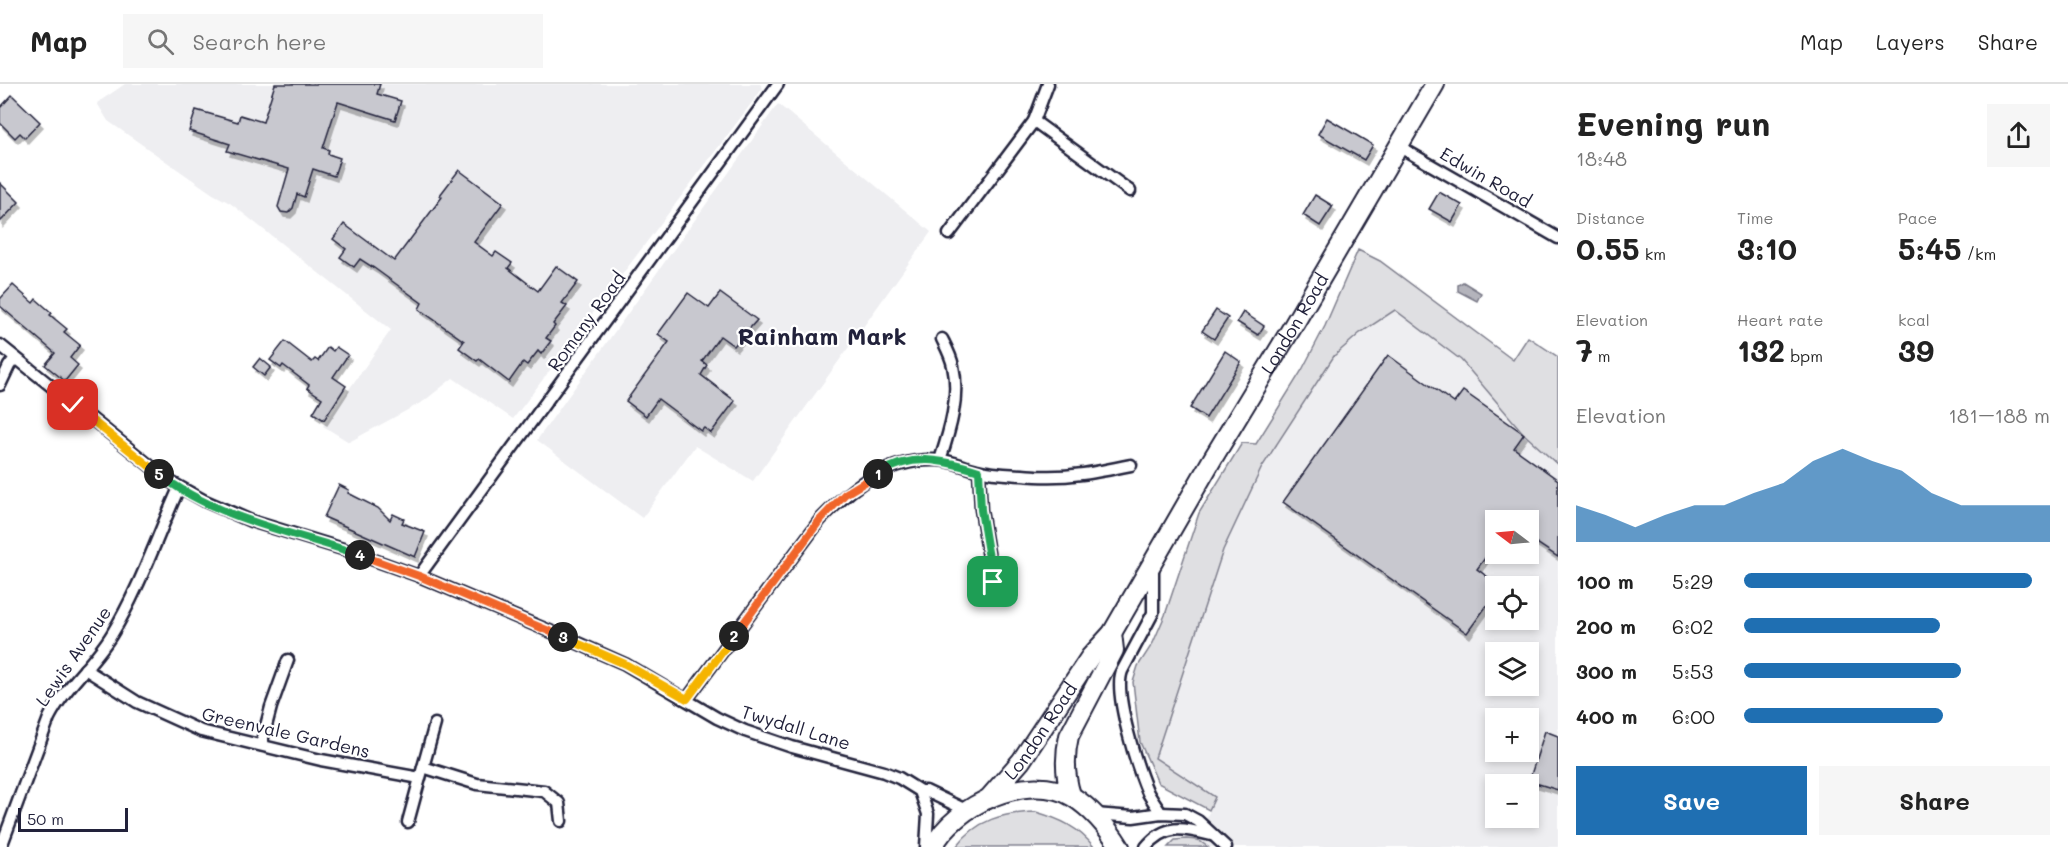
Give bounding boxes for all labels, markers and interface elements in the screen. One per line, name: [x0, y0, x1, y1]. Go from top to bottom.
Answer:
search box: [123, 14, 543, 68]
text: Map: [30, 23, 87, 59]
icon: search: [144, 25, 177, 58]
text: Search here: [192, 27, 326, 56]
text: Map: [1800, 28, 1843, 55]
text: Layers: [1876, 28, 1945, 55]
text: Share: [1978, 28, 2038, 55]
text: Evening run: [1576, 101, 1770, 144]
button: share: [1987, 104, 2050, 167]
street label: Edwin Road: [1436, 141, 1536, 213]
text: 18:48: [1576, 145, 1627, 171]
text: Distance: [1576, 207, 1645, 228]
text: Time: [1737, 207, 1773, 228]
text: Pace: [1898, 207, 1937, 228]
text: 0.55: [1576, 228, 1640, 268]
text: 3:10: [1737, 228, 1797, 268]
text: 5:45: [1898, 228, 1962, 268]
text: km: [1640, 243, 1666, 264]
text: /km: [1962, 243, 1996, 264]
street label: Romany Road: [542, 266, 630, 376]
street label: London Road: [1255, 269, 1333, 378]
text: Elevation: [1576, 309, 1648, 330]
text: Heart rate: [1737, 309, 1823, 330]
text: kcal: [1898, 309, 1930, 330]
district label: Rainham Mark: [737, 320, 907, 351]
text: 7: [1576, 330, 1593, 370]
text: 132: [1737, 330, 1785, 370]
text: 39: [1898, 330, 1934, 370]
text: m: [1593, 345, 1611, 366]
text: bpm: [1785, 345, 1823, 366]
pin: [47, 379, 98, 430]
icon: check: [56, 388, 89, 421]
text: Elevation: [1576, 402, 1666, 428]
text: 181–188 m: [1948, 402, 2050, 428]
pin: 5: [144, 459, 174, 489]
pin: 1: [863, 459, 893, 489]
text: 5: [154, 463, 164, 484]
text: 1: [874, 463, 882, 484]
north arrow: [1485, 510, 1539, 564]
map controls: [1485, 510, 1539, 828]
pin: 4: [345, 540, 375, 570]
text: 4: [355, 544, 365, 565]
pin: [967, 556, 1018, 607]
icon: arrive: [976, 565, 1009, 598]
text: 100 m: [1576, 568, 1634, 594]
text: 5:29: [1672, 568, 1713, 594]
button: locate: [1485, 576, 1539, 630]
street label: Lewis Avenue: [30, 601, 116, 711]
text: 200 m: [1576, 613, 1636, 639]
text: 6:02: [1672, 613, 1714, 639]
pin: 2: [719, 621, 749, 651]
pin: 3: [548, 622, 578, 652]
text: 2: [730, 625, 738, 646]
text: 3: [558, 626, 568, 647]
button: layers: [1485, 642, 1539, 696]
text: 300 m: [1576, 658, 1637, 684]
text: 5:53: [1672, 658, 1713, 684]
street label: London Road: [998, 678, 1082, 785]
street label: Twydall Lane: [739, 699, 853, 755]
street label: Greenvale Gardens: [200, 701, 372, 763]
text: 400 m: [1576, 703, 1637, 729]
text: 6:00: [1672, 703, 1715, 729]
button: +: [1485, 708, 1539, 762]
button: Save: [1576, 766, 1807, 835]
button: Share: [1819, 766, 2050, 835]
button: −: [1485, 774, 1539, 828]
scale bar: [18, 805, 128, 832]
text: 50 m: [27, 808, 64, 829]

